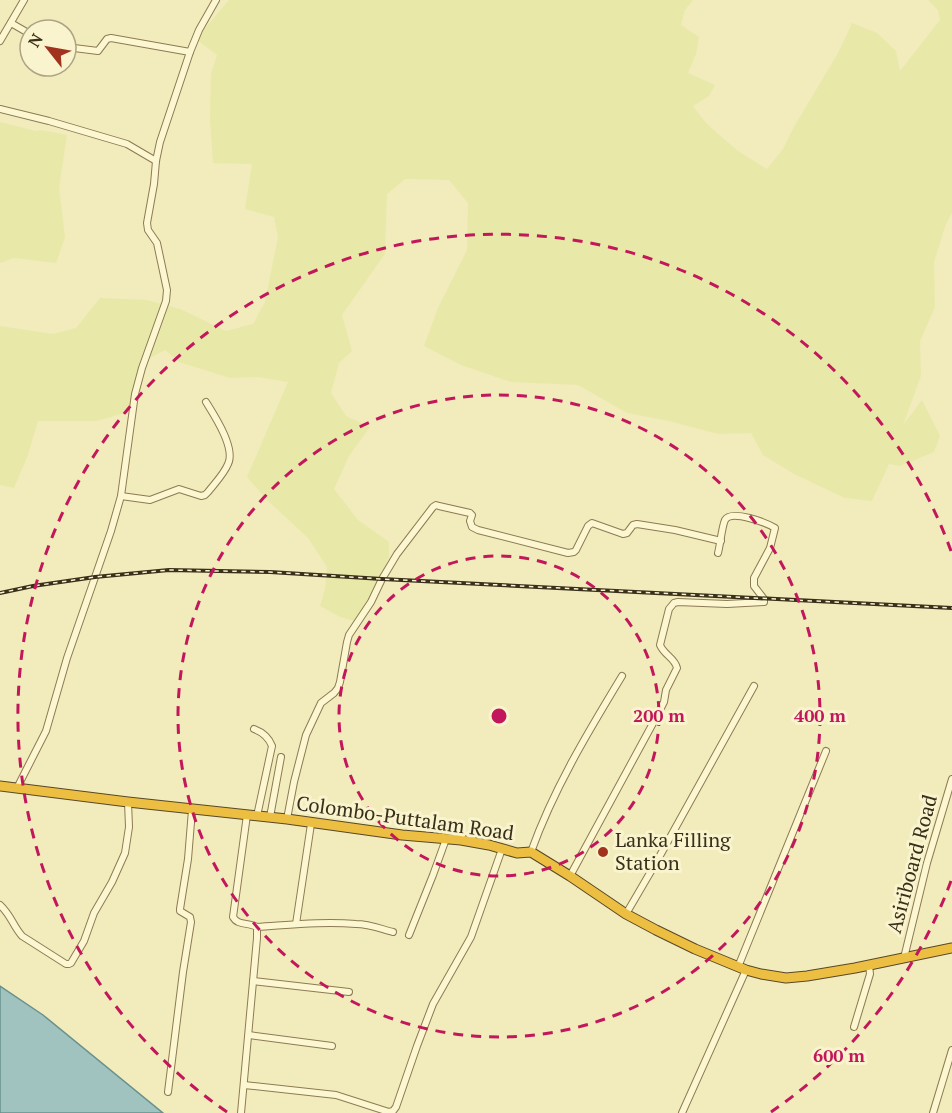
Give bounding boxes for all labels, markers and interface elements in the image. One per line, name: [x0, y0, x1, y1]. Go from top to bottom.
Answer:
north arrow: [18, 18, 78, 78]
text: N: [23, 29, 48, 51]
text: 200 m: [633, 703, 685, 727]
text: 400 m: [794, 703, 846, 727]
centre of rings: [489, 706, 509, 726]
street label: Colombo-Puttalam Road: [295, 789, 516, 846]
street label: Asiriboard Road: [880, 792, 943, 936]
place label: Lanka Filling Station: [615, 826, 731, 876]
marker: Lanka Filling Station: [596, 845, 610, 859]
text: 600 m: [813, 1043, 865, 1067]

